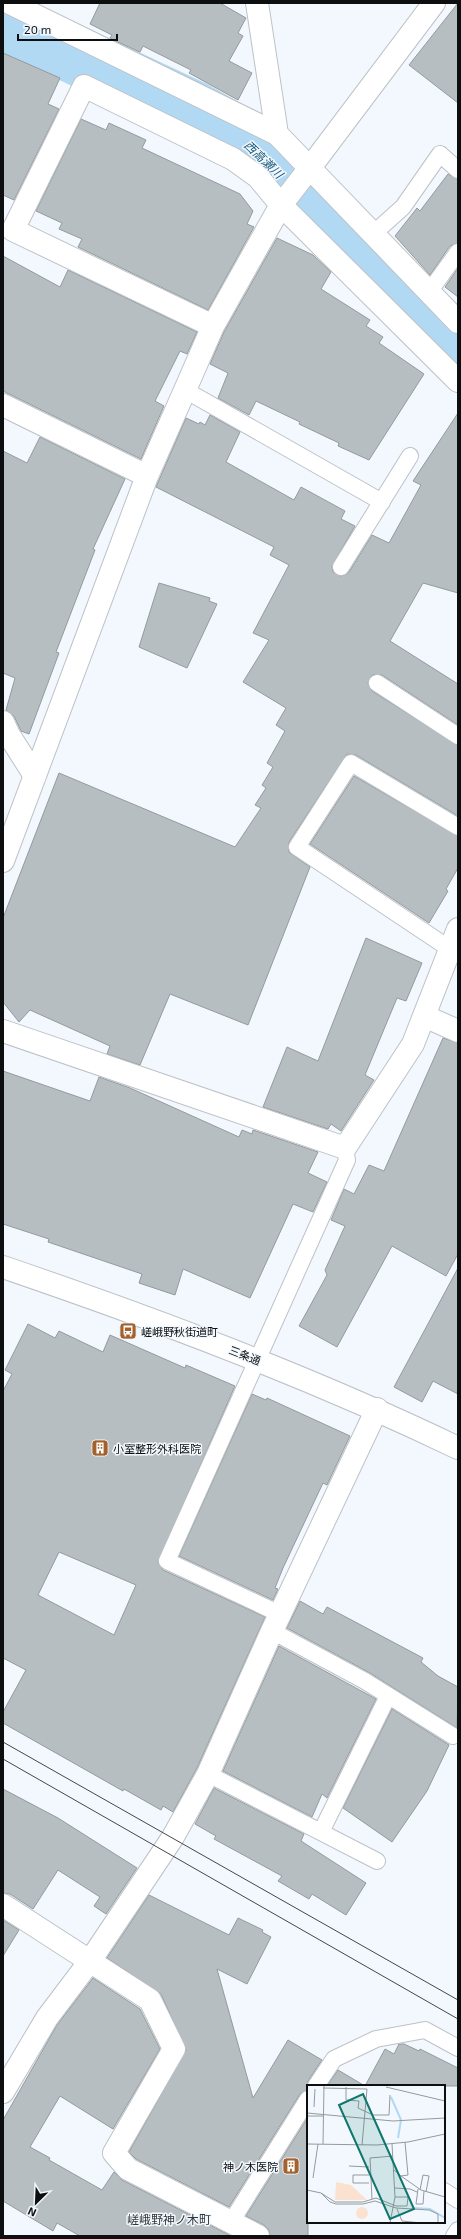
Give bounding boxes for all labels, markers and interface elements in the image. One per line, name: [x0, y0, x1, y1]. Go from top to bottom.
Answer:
scale bar: [18, 16, 117, 42]
text: 20 m: [24, 22, 51, 36]
water label: 西高瀬川: [242, 137, 288, 182]
bus stop icon: 嵯峨野秋街道町: [118, 1321, 138, 1341]
place label: 嵯峨野秋街道町: [141, 1325, 218, 1338]
street label: 三条通: [227, 1343, 263, 1367]
building icon: 小室整形外科医院: [90, 1438, 110, 1458]
place label: 小室整形外科医院: [113, 1442, 201, 1455]
inset map: [307, 2085, 445, 2223]
building icon: 神ノ木医院: [281, 2156, 301, 2176]
place label: 神ノ木医院: [223, 2160, 278, 2173]
north arrow: [16, 2183, 56, 2223]
text: N: [25, 2205, 38, 2220]
district label: 嵯峨野神ノ木町: [127, 2212, 211, 2226]

